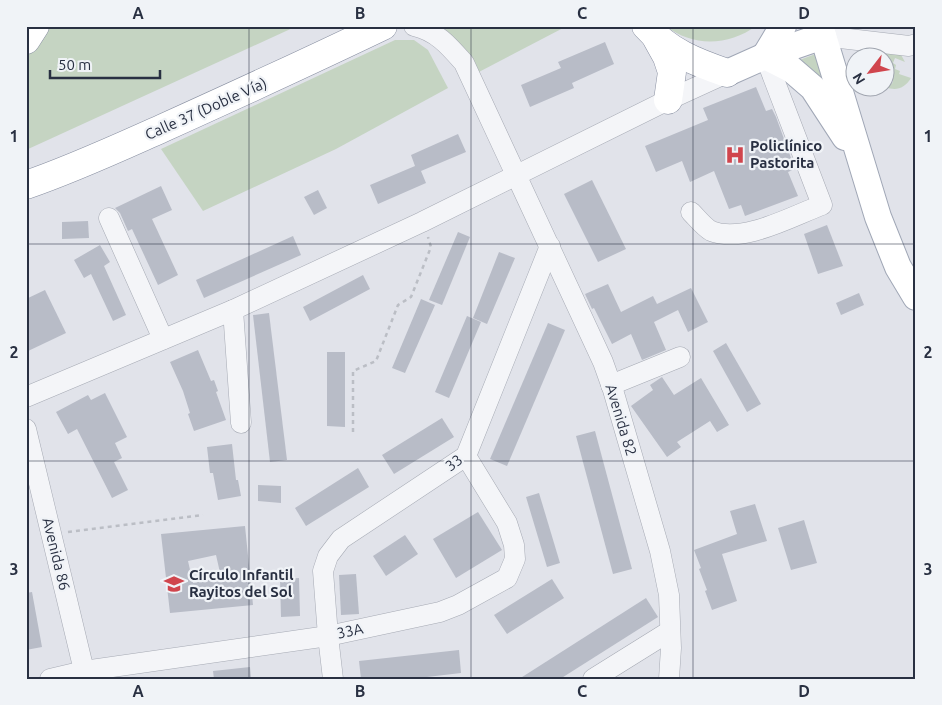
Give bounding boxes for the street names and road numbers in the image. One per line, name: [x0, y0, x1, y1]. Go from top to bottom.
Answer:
street label: Calle 37 (Doble Vía): [142, 74, 269, 143]
street label: Avenida 82: [603, 382, 640, 458]
street label: 33: [442, 451, 466, 474]
street label: Avenida 86: [39, 516, 74, 592]
street label: 33A: [335, 619, 365, 642]

